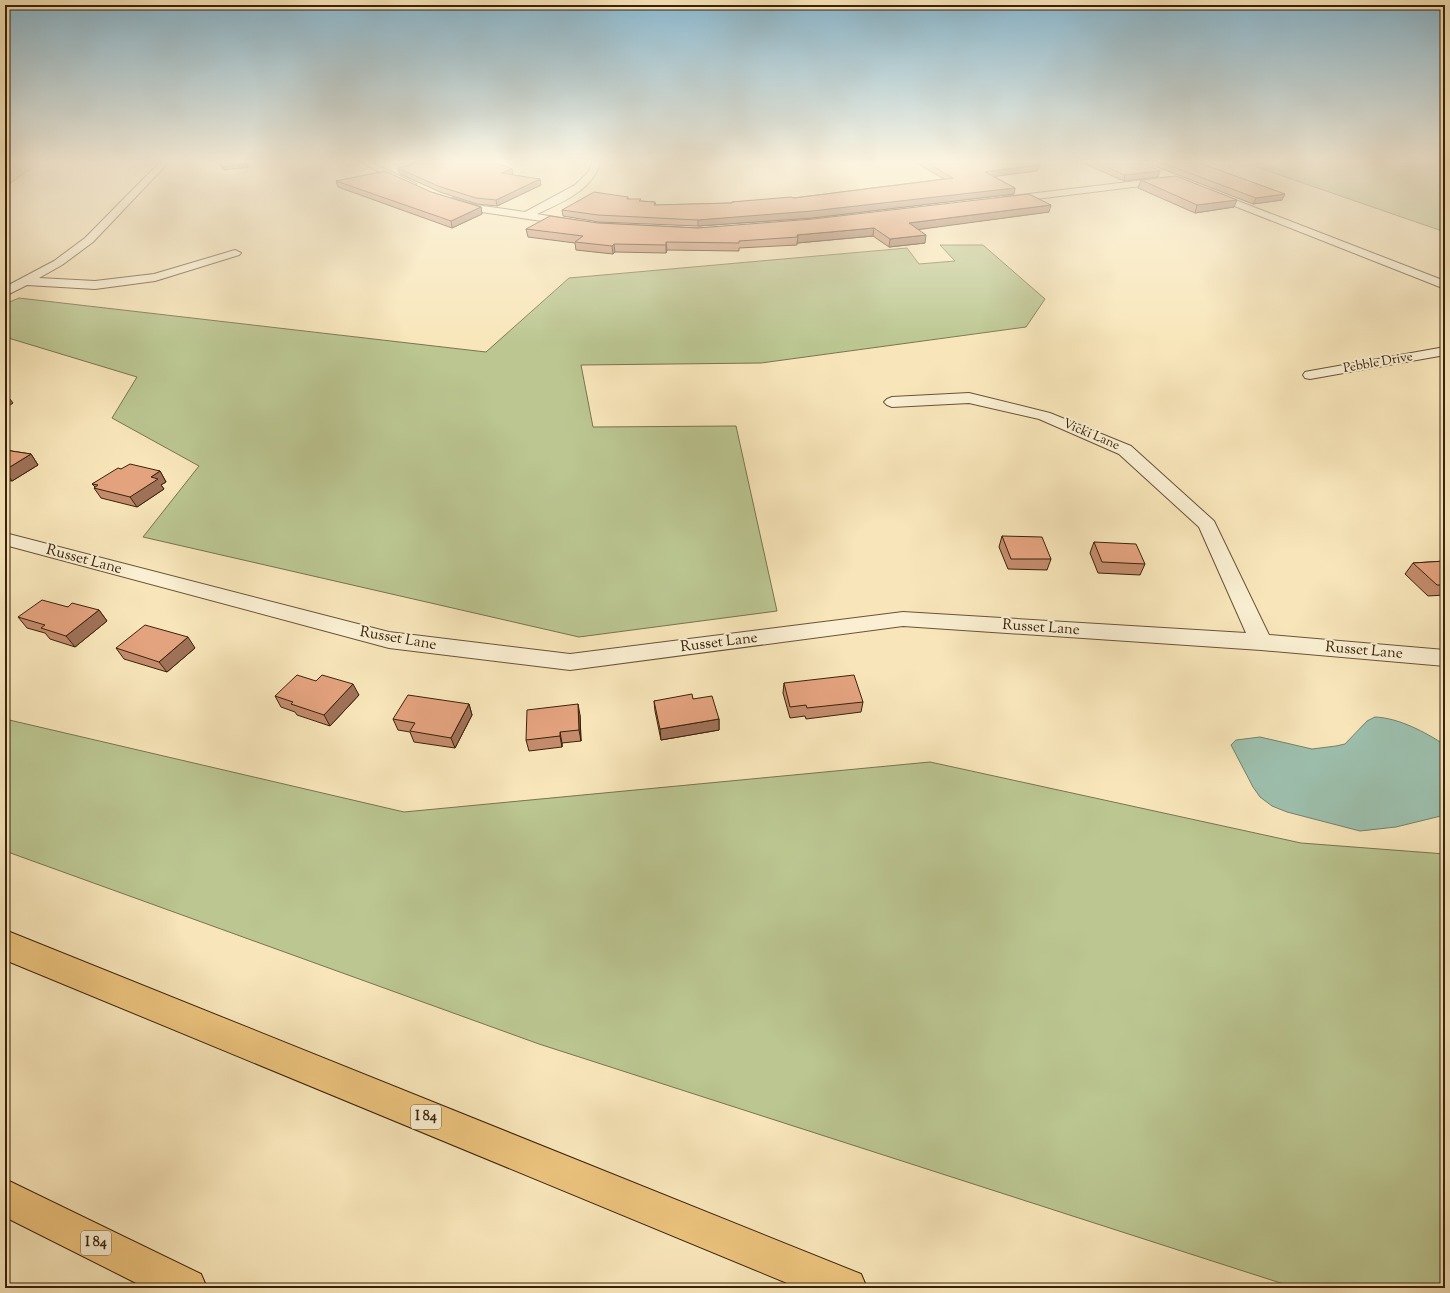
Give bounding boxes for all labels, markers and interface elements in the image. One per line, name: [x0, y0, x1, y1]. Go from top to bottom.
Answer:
street label: Pebble Drive: [1342, 348, 1414, 378]
street label: Vicki Lane: [1060, 415, 1122, 455]
street label: Russet Lane: [44, 540, 124, 580]
street label: Russet Lane: [1002, 615, 1080, 641]
street label: Russet Lane: [358, 622, 438, 656]
street label: Russet Lane: [679, 628, 759, 658]
street label: Russet Lane: [1324, 637, 1404, 665]
road number: I 84: [411, 1105, 441, 1129]
road number: I 84: [81, 1231, 111, 1255]

